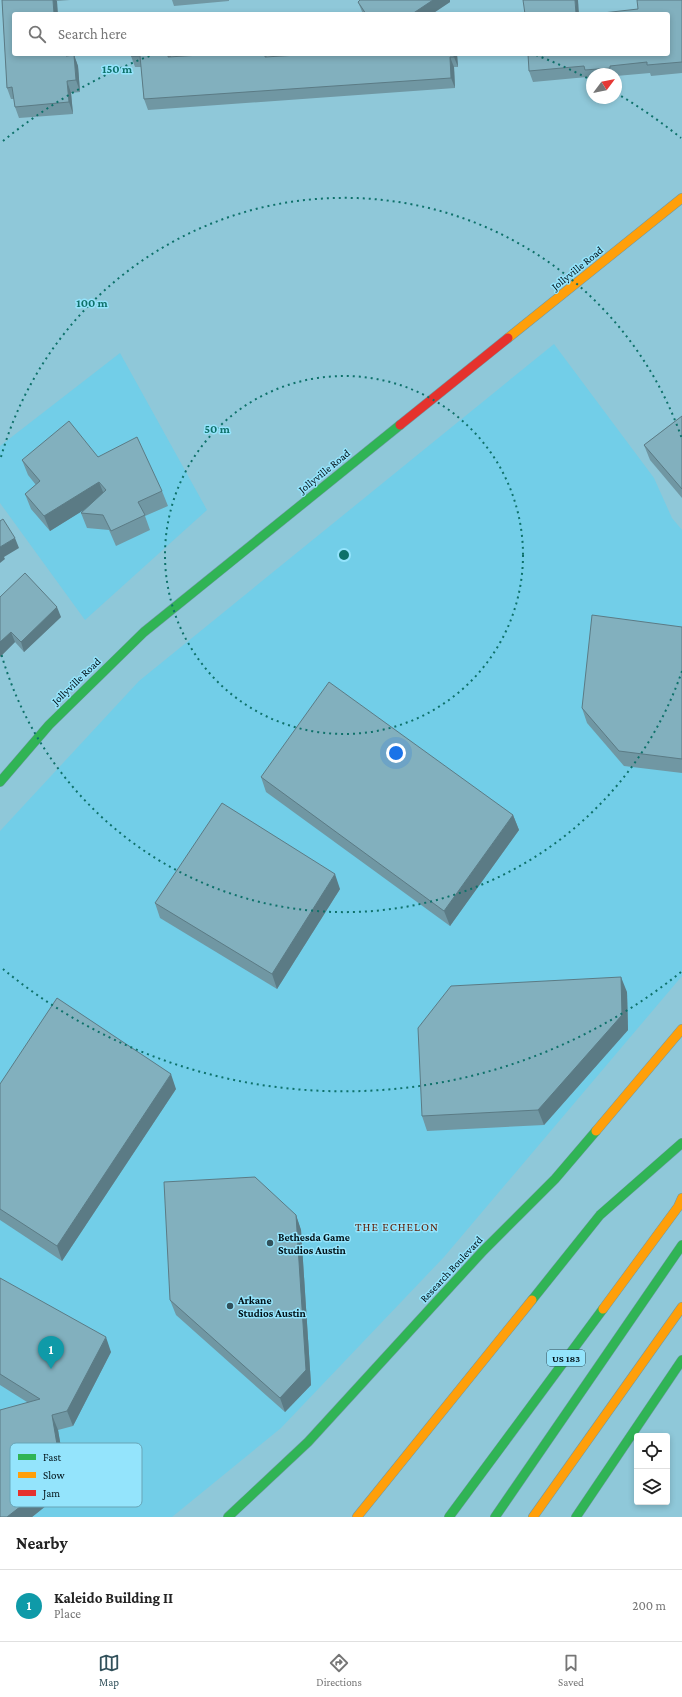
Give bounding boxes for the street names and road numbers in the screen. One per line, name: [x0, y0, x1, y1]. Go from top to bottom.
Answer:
street label: Jollyville Road: [548, 244, 606, 294]
street label: Jollyville Road: [295, 447, 353, 497]
street label: Jollyville Road: [49, 655, 104, 708]
street label: Research Boulevard: [417, 1233, 485, 1304]
road number: US 183: [547, 1350, 585, 1366]

